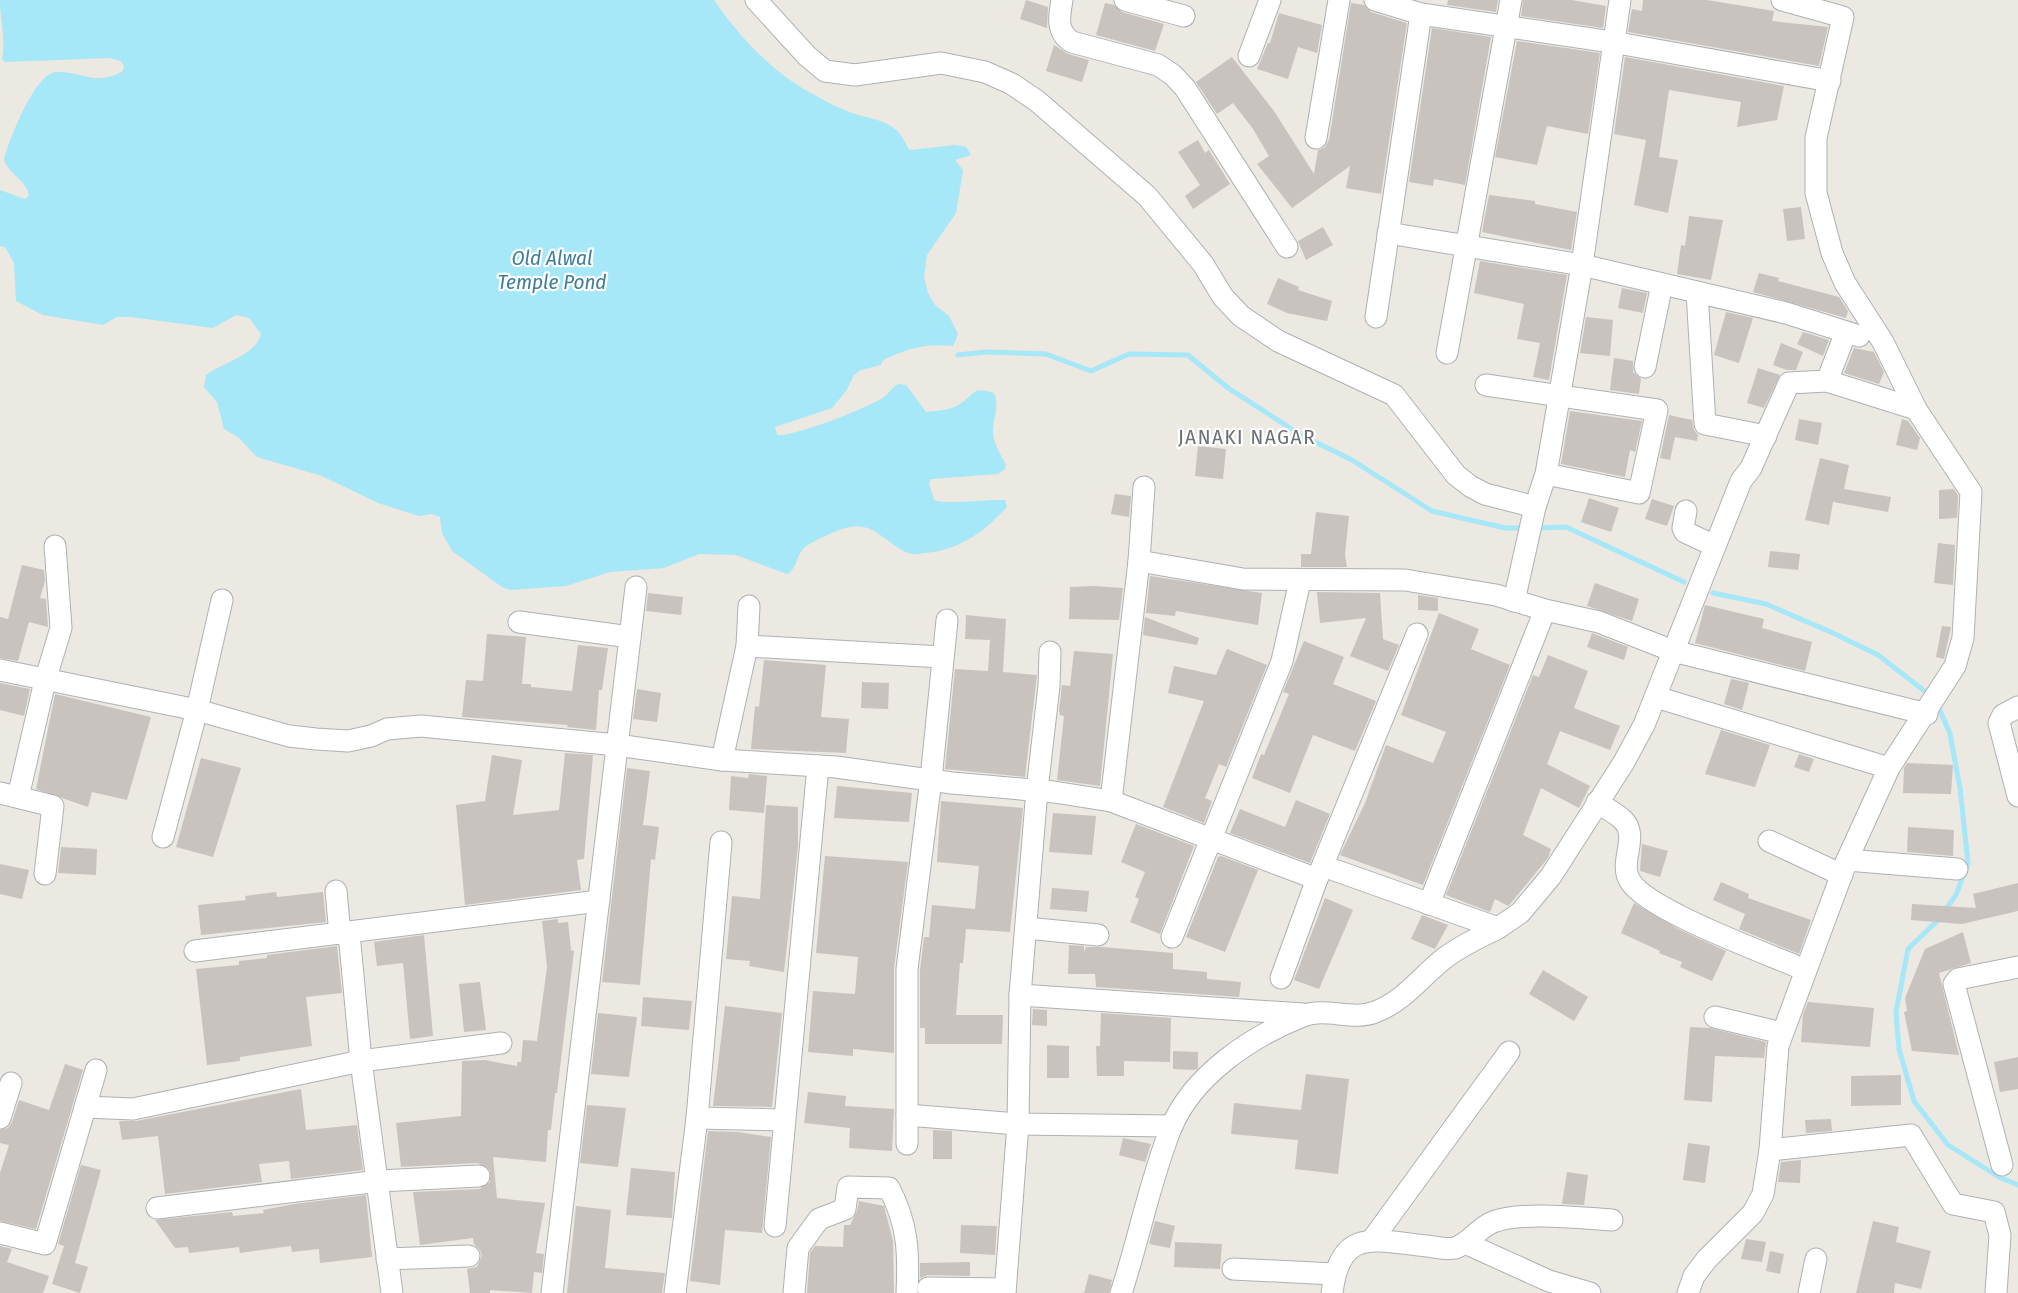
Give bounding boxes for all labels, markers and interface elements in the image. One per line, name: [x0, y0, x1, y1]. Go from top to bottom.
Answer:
water label: Old Alwal Temple Pond: [497, 245, 607, 295]
district label: JANAKI NAGAR: [1178, 424, 1316, 450]

